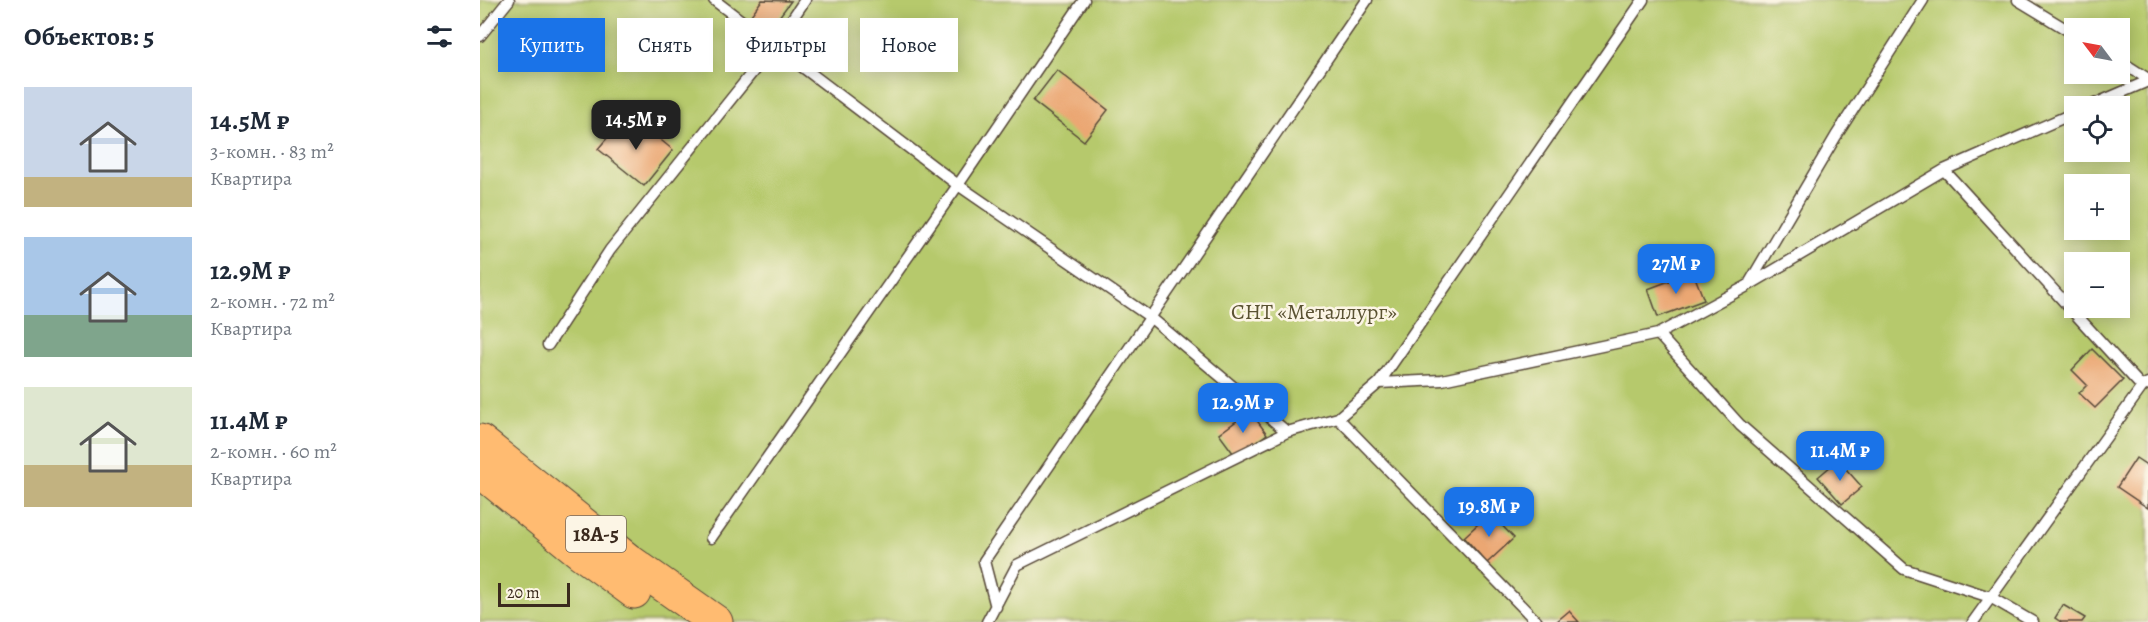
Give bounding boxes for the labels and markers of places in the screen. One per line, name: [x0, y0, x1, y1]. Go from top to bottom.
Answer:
pin: 14.5M ₽: [581, 100, 691, 151]
pin: 27M ₽: [1634, 244, 1718, 295]
pin: 12.9M ₽: [1188, 383, 1298, 434]
pin: 11.4M ₽: [1785, 431, 1895, 482]
pin: 19.8M ₽: [1434, 487, 1544, 538]

